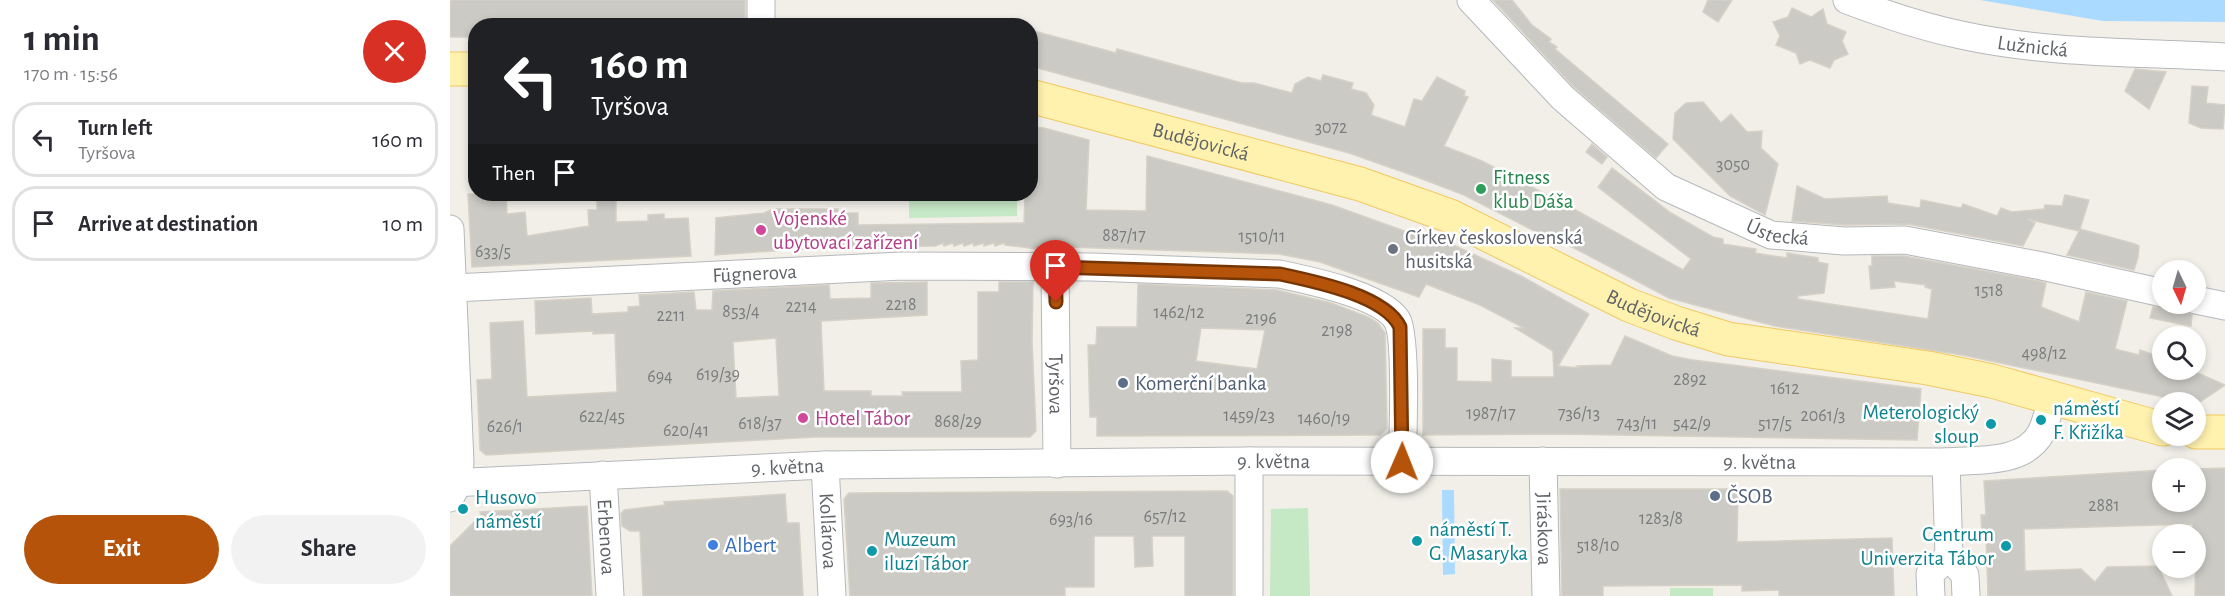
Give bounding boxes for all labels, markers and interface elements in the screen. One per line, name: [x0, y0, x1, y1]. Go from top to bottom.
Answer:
button: close: [363, 20, 426, 83]
text: 1 min: [24, 21, 100, 57]
street label: Lužnická: [1996, 32, 2069, 61]
icon: left: [492, 42, 570, 120]
text: 160 m: [591, 44, 689, 86]
text: 170 m · 15:56: [24, 64, 118, 84]
text: Tyršova: [591, 93, 669, 120]
text: Turn left: [78, 117, 152, 139]
street label: Budějovická: [1150, 119, 1252, 165]
house number: 3072: [1315, 119, 1347, 137]
icon: left: [27, 123, 60, 156]
text: 160 m: [372, 129, 423, 151]
text: Tyršova: [78, 143, 136, 163]
icon: arrive: [548, 156, 581, 189]
house number: 3050: [1716, 156, 1750, 174]
text: Then: [492, 162, 536, 184]
place label: Fitness klub Dáša: [1493, 167, 1574, 212]
marker: Fitness klub Dáša: [1474, 182, 1488, 196]
icon: arrive: [27, 207, 60, 240]
place label: Vojenské ubytovací zařízení: [773, 208, 919, 253]
text: Arrive at destination: [78, 213, 258, 235]
text: 10 m: [383, 213, 423, 235]
street label: Ústecká: [1743, 213, 1810, 249]
marker: Vojenské ubytovací zařízení: [754, 223, 768, 237]
house number: 887/17: [1102, 227, 1146, 245]
place label: Církev československá husitská: [1405, 227, 1583, 272]
house number: 1510/11: [1239, 228, 1285, 246]
pin: [1030, 240, 1081, 302]
marker: Církev československá husitská: [1386, 242, 1400, 256]
house number: 633/5: [475, 243, 511, 261]
icon: arrive: [1039, 249, 1072, 282]
north arrow: [2152, 260, 2206, 314]
map controls: [2152, 260, 2206, 578]
street label: Fügnerova: [712, 261, 798, 286]
house number: 1518: [1975, 282, 2003, 300]
street label: Budějovická: [1603, 286, 1703, 341]
house number: 2218: [885, 296, 917, 314]
house number: 2214: [785, 298, 817, 316]
house number: 853/4: [722, 303, 760, 321]
house number: 1462/12: [1153, 304, 1205, 322]
house number: 2211: [657, 307, 685, 325]
house number: 2196: [1245, 310, 1277, 328]
house number: 2198: [1321, 322, 1353, 340]
button: search: [2152, 326, 2206, 380]
house number: 498/12: [2021, 345, 2067, 363]
street label: Tyršova: [1045, 354, 1066, 415]
house number: 619/39: [696, 366, 740, 384]
house number: 694: [647, 368, 673, 386]
house number: 2892: [1673, 371, 1707, 389]
place label: Komerční banka: [1135, 373, 1267, 394]
marker: Komerční banka: [1116, 376, 1130, 390]
house number: 1612: [1770, 380, 1800, 398]
button: layers: [2152, 392, 2206, 446]
place label: náměstí F. Křižíka: [2053, 398, 2124, 443]
place label: Meterologický sloup: [1863, 402, 1979, 447]
house number: 1987/17: [1466, 405, 1516, 423]
house number: 736/13: [1558, 405, 1600, 423]
house number: 1459/23: [1223, 407, 1275, 425]
house number: 2061/3: [1801, 407, 1845, 425]
house number: 622/45: [579, 408, 625, 426]
place label: Hotel Tábor: [815, 408, 910, 429]
house number: 1460/19: [1298, 410, 1350, 428]
marker: Hotel Tábor: [796, 411, 810, 425]
house number: 868/29: [934, 413, 982, 431]
marker: náměstí F. Křižíka: [2034, 413, 2048, 427]
house number: 618/37: [738, 415, 782, 433]
house number: 743/11: [1616, 415, 1658, 433]
house number: 542/9: [1673, 415, 1711, 433]
house number: 517/5: [1758, 415, 1792, 433]
marker: Meterologický sloup: [1984, 417, 1998, 431]
house number: 626/1: [487, 418, 523, 436]
house number: 620/41: [663, 422, 709, 440]
position arrow: [1370, 430, 1434, 494]
street label: 9. května: [1237, 451, 1310, 472]
street label: 9. května: [1723, 452, 1796, 473]
street label: 9. května: [751, 455, 825, 480]
button: +: [2152, 458, 2206, 512]
place label: ČSOB: [1727, 484, 1772, 507]
place label: Husovo náměstí: [475, 487, 542, 532]
marker: ČSOB: [1708, 489, 1722, 503]
street label: Kollárova: [816, 492, 841, 570]
street label: Jiráskova: [1533, 492, 1555, 566]
house number: 2881: [2088, 497, 2120, 515]
street label: Erbenova: [593, 498, 619, 576]
marker: Husovo náměstí: [456, 502, 470, 516]
house number: 657/12: [1143, 508, 1187, 526]
house number: 1283/8: [1639, 510, 1683, 528]
house number: 693/16: [1049, 511, 1093, 529]
button: Exit: [24, 515, 219, 584]
button: Share: [231, 515, 426, 584]
place label: náměstí T. G. Masaryka: [1429, 519, 1528, 564]
place label: Centrum Univerzita Tábor: [1860, 524, 1994, 569]
button: −: [2152, 524, 2206, 578]
place label: Muzeum iluzí Tábor: [884, 529, 969, 574]
marker: náměstí T. G. Masaryka: [1410, 534, 1424, 548]
place label: Albert: [725, 535, 777, 556]
house number: 518/10: [1576, 537, 1620, 555]
marker: Albert: [706, 538, 720, 552]
marker: Centrum Univerzita Tábor: [1999, 539, 2013, 553]
marker: Muzeum iluzí Tábor: [865, 544, 879, 558]

